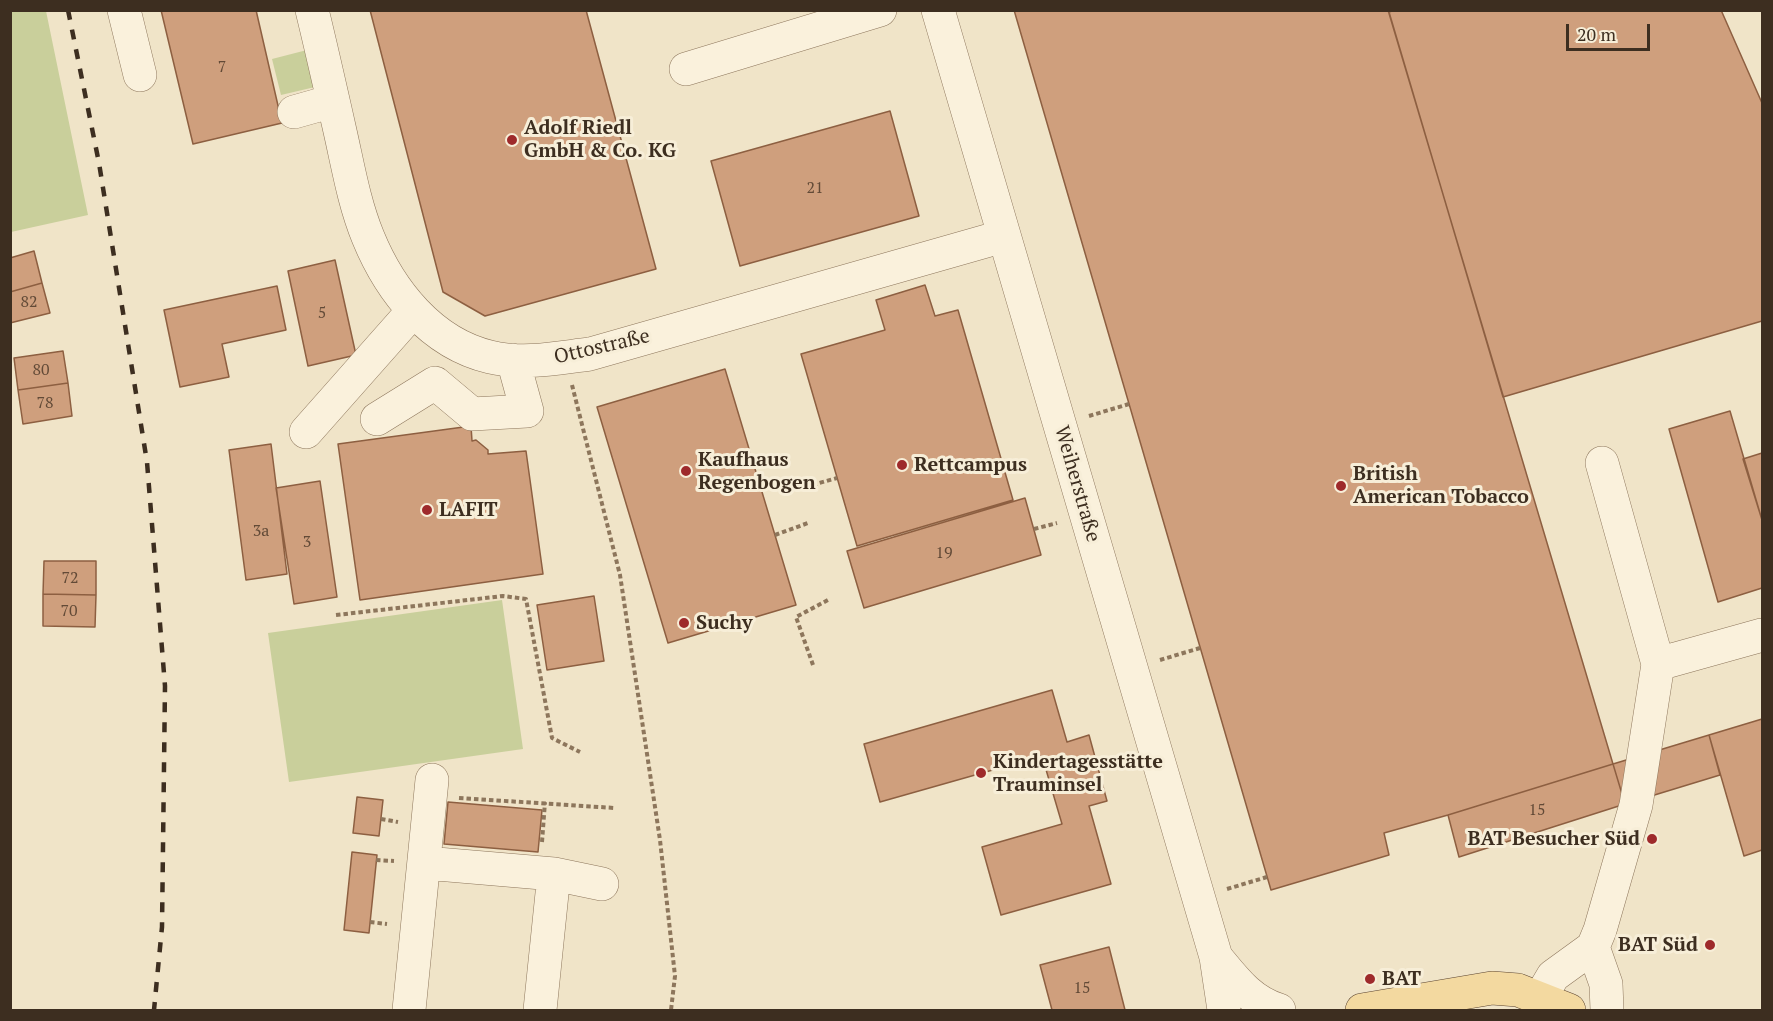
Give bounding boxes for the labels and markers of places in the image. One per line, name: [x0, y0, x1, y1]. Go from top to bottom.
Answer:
place label: Adolf Riedl GmbH & Co. KG: [524, 116, 676, 163]
marker: Adolf Riedl GmbH & Co. KG: [505, 133, 519, 147]
place label: Kaufhaus Regenbogen: [698, 448, 816, 495]
place label: Rettcampus: [914, 453, 1027, 477]
marker: Rettcampus: [895, 458, 909, 472]
place label: British American Tobacco: [1353, 462, 1529, 509]
marker: Kaufhaus Regenbogen: [679, 464, 693, 478]
marker: British American Tobacco: [1334, 479, 1348, 493]
place label: LAFIT: [439, 498, 498, 522]
marker: LAFIT: [420, 503, 434, 517]
place label: Suchy: [696, 611, 753, 635]
marker: Suchy: [677, 616, 691, 630]
place label: Kindertagesstätte Trauminsel: [993, 750, 1163, 797]
marker: Kindertagesstätte Trauminsel: [974, 766, 988, 780]
place label: BAT Besucher Süd: [1467, 827, 1640, 851]
marker: BAT Besucher Süd: [1645, 832, 1659, 846]
place label: BAT Süd: [1618, 933, 1698, 957]
marker: BAT Süd: [1703, 938, 1717, 952]
place label: BAT: [1382, 967, 1421, 991]
marker: BAT: [1363, 972, 1377, 986]

